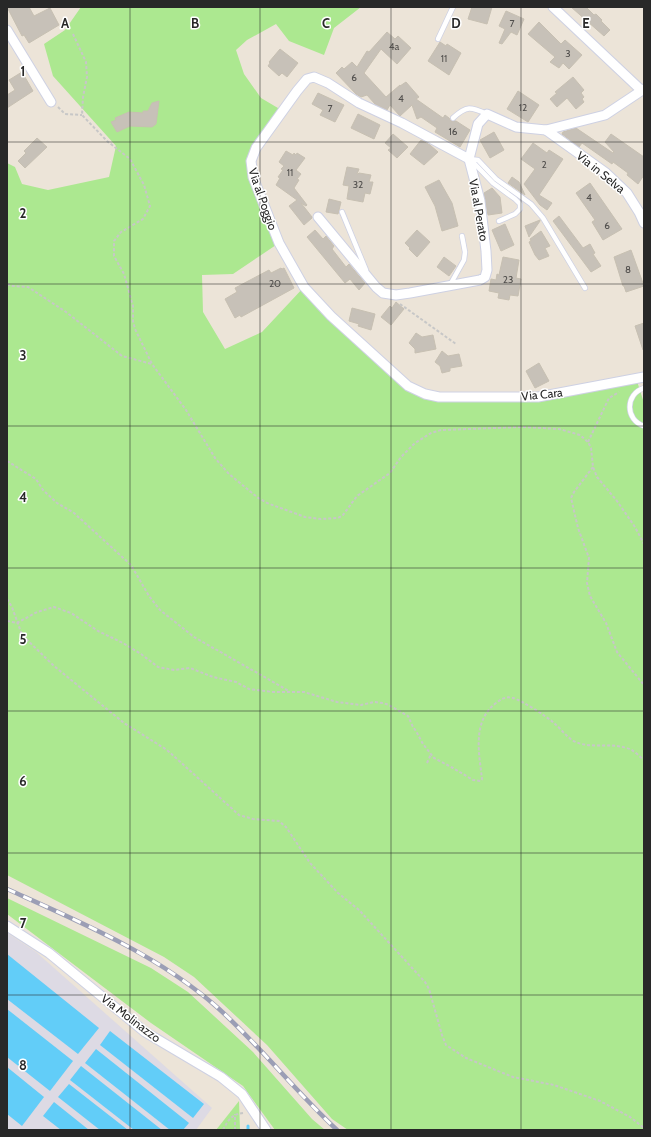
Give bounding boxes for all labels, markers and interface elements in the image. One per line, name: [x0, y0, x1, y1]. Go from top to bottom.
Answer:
text: A: [61, 15, 70, 31]
text: B: [191, 15, 199, 31]
text: C: [322, 15, 330, 31]
text: D: [451, 15, 461, 31]
text: E: [582, 15, 590, 31]
house number: 7: [509, 17, 515, 30]
house number: 4a: [389, 40, 399, 53]
house number: 3: [565, 47, 571, 60]
house number: 11: [441, 52, 447, 65]
text: 1: [21, 63, 25, 79]
house number: 6: [351, 71, 357, 84]
house number: 4: [398, 92, 404, 105]
house number: 12: [519, 101, 527, 114]
house number: 7: [327, 102, 333, 115]
house number: 16: [449, 125, 458, 138]
street label: Via in Selva: [574, 148, 629, 196]
house number: 2: [541, 158, 547, 171]
street label: Via al Poggio: [245, 166, 281, 232]
house number: 11: [287, 166, 293, 179]
house number: 32: [353, 178, 363, 191]
street label: Via al Perato: [466, 178, 492, 243]
house number: 4: [586, 191, 592, 204]
text: 2: [20, 205, 27, 221]
house number: 6: [604, 219, 610, 232]
house number: 8: [625, 263, 631, 276]
house number: 23: [503, 273, 513, 286]
house number: 20: [269, 277, 281, 290]
text: 3: [19, 347, 27, 363]
street label: Via Cara: [521, 384, 564, 404]
text: 4: [19, 489, 27, 505]
text: 5: [20, 631, 27, 647]
text: 6: [19, 773, 27, 789]
text: 7: [20, 915, 27, 931]
street label: Via Molinazzo: [98, 991, 164, 1045]
text: 8: [19, 1057, 27, 1073]

